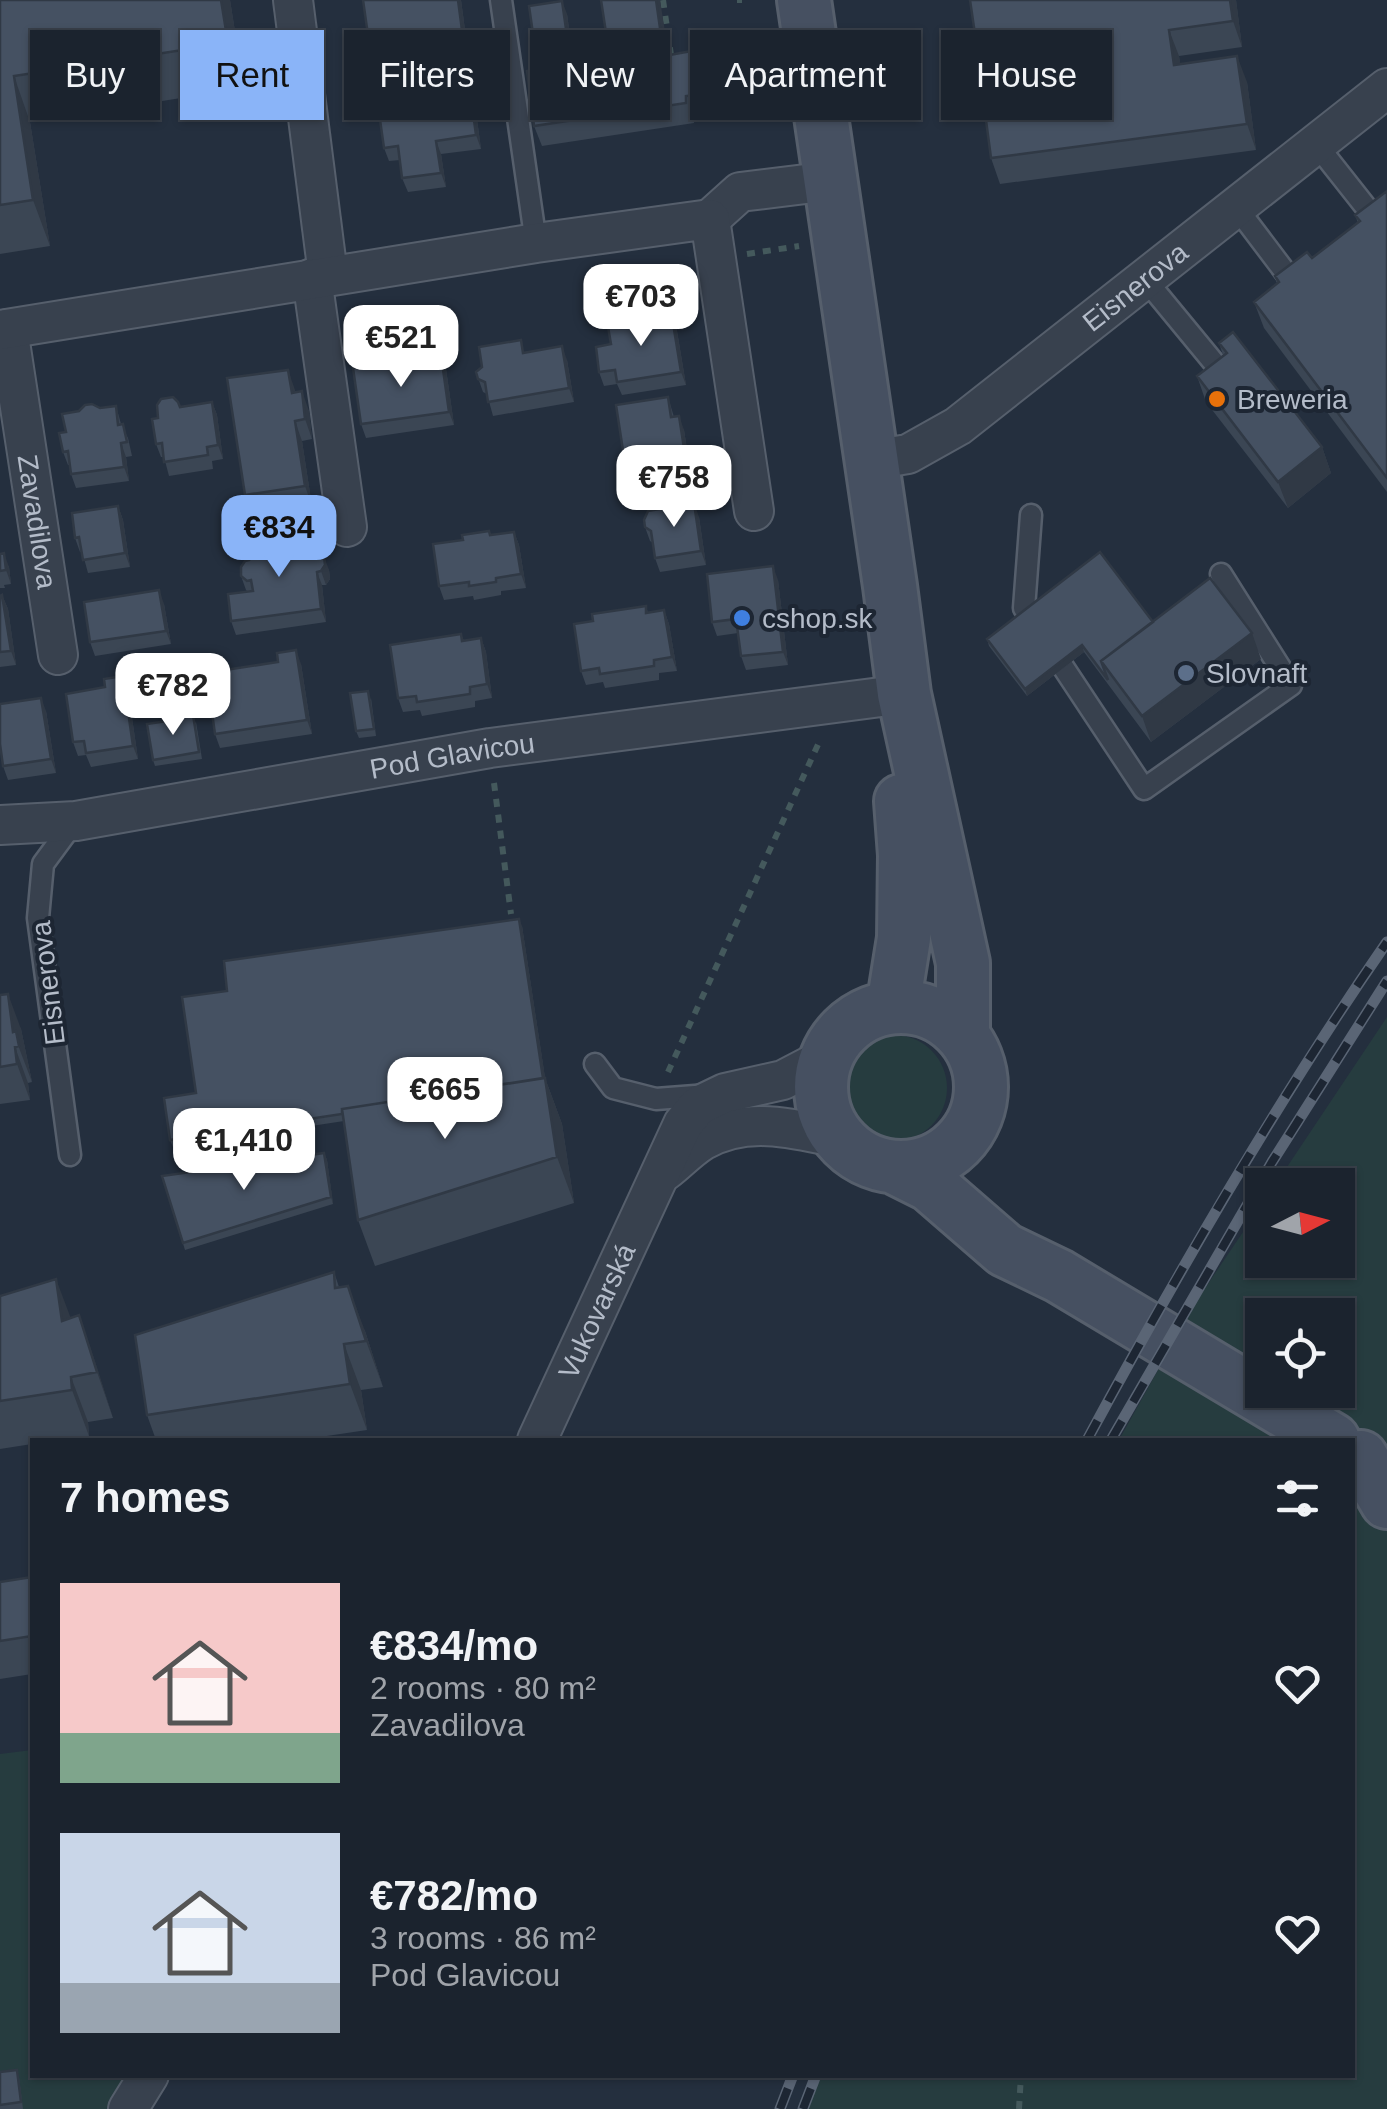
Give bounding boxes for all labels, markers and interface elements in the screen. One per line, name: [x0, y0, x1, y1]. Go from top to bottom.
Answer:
chip: Buy: [30, 30, 160, 120]
chip: Rent: [180, 30, 324, 120]
chip: Filters: [344, 30, 510, 120]
chip: New: [530, 30, 670, 120]
chip: Apartment: [690, 30, 921, 120]
chip: House: [941, 30, 1112, 120]
street label: Eisnerova: [1076, 236, 1194, 337]
pin: €703: [582, 264, 700, 349]
text: €703: [605, 278, 677, 314]
pin: €521: [342, 305, 460, 390]
text: €521: [365, 319, 437, 355]
place label: Breweria: [1237, 384, 1348, 415]
marker: Breweria: [1206, 388, 1228, 410]
pin: €758: [615, 445, 733, 530]
street label: Zavadilova: [12, 452, 63, 591]
text: €758: [638, 459, 710, 495]
pin: €834: [220, 495, 338, 580]
text: €834: [243, 509, 315, 545]
place label: cshop.sk: [762, 603, 873, 634]
marker: cshop.sk: [731, 607, 753, 629]
pin: €782: [114, 653, 232, 738]
place label: Slovnaft: [1206, 658, 1307, 689]
marker: Slovnaft: [1175, 662, 1197, 684]
text: €782: [137, 667, 209, 703]
street label: Pod Glavicou: [367, 727, 536, 784]
street label: Eisnerova: [25, 919, 71, 1047]
pin: €665: [386, 1057, 504, 1142]
text: €665: [409, 1071, 481, 1107]
pin: €1,410: [163, 1108, 325, 1193]
text: €1,410: [195, 1122, 293, 1158]
north arrow: [1245, 1168, 1355, 1278]
map controls: [1245, 1168, 1355, 1408]
street label: Vukovarská: [552, 1238, 641, 1384]
button: locate: [1245, 1298, 1355, 1408]
icon: filters: [1270, 1471, 1325, 1526]
text: 7 homes: [60, 1474, 230, 1521]
text: €834/mo: [370, 1622, 538, 1669]
icon: home: [140, 1623, 260, 1743]
icon: heart: [1270, 1656, 1325, 1711]
text: 2 rooms · 80 m²: [370, 1670, 596, 1706]
text: Zavadilova: [370, 1707, 525, 1743]
text: €782/mo: [370, 1872, 538, 1919]
icon: home: [140, 1873, 260, 1993]
icon: heart: [1270, 1906, 1325, 1961]
text: 3 rooms · 86 m²: [370, 1920, 596, 1956]
text: Pod Glavicou: [370, 1957, 560, 1993]

